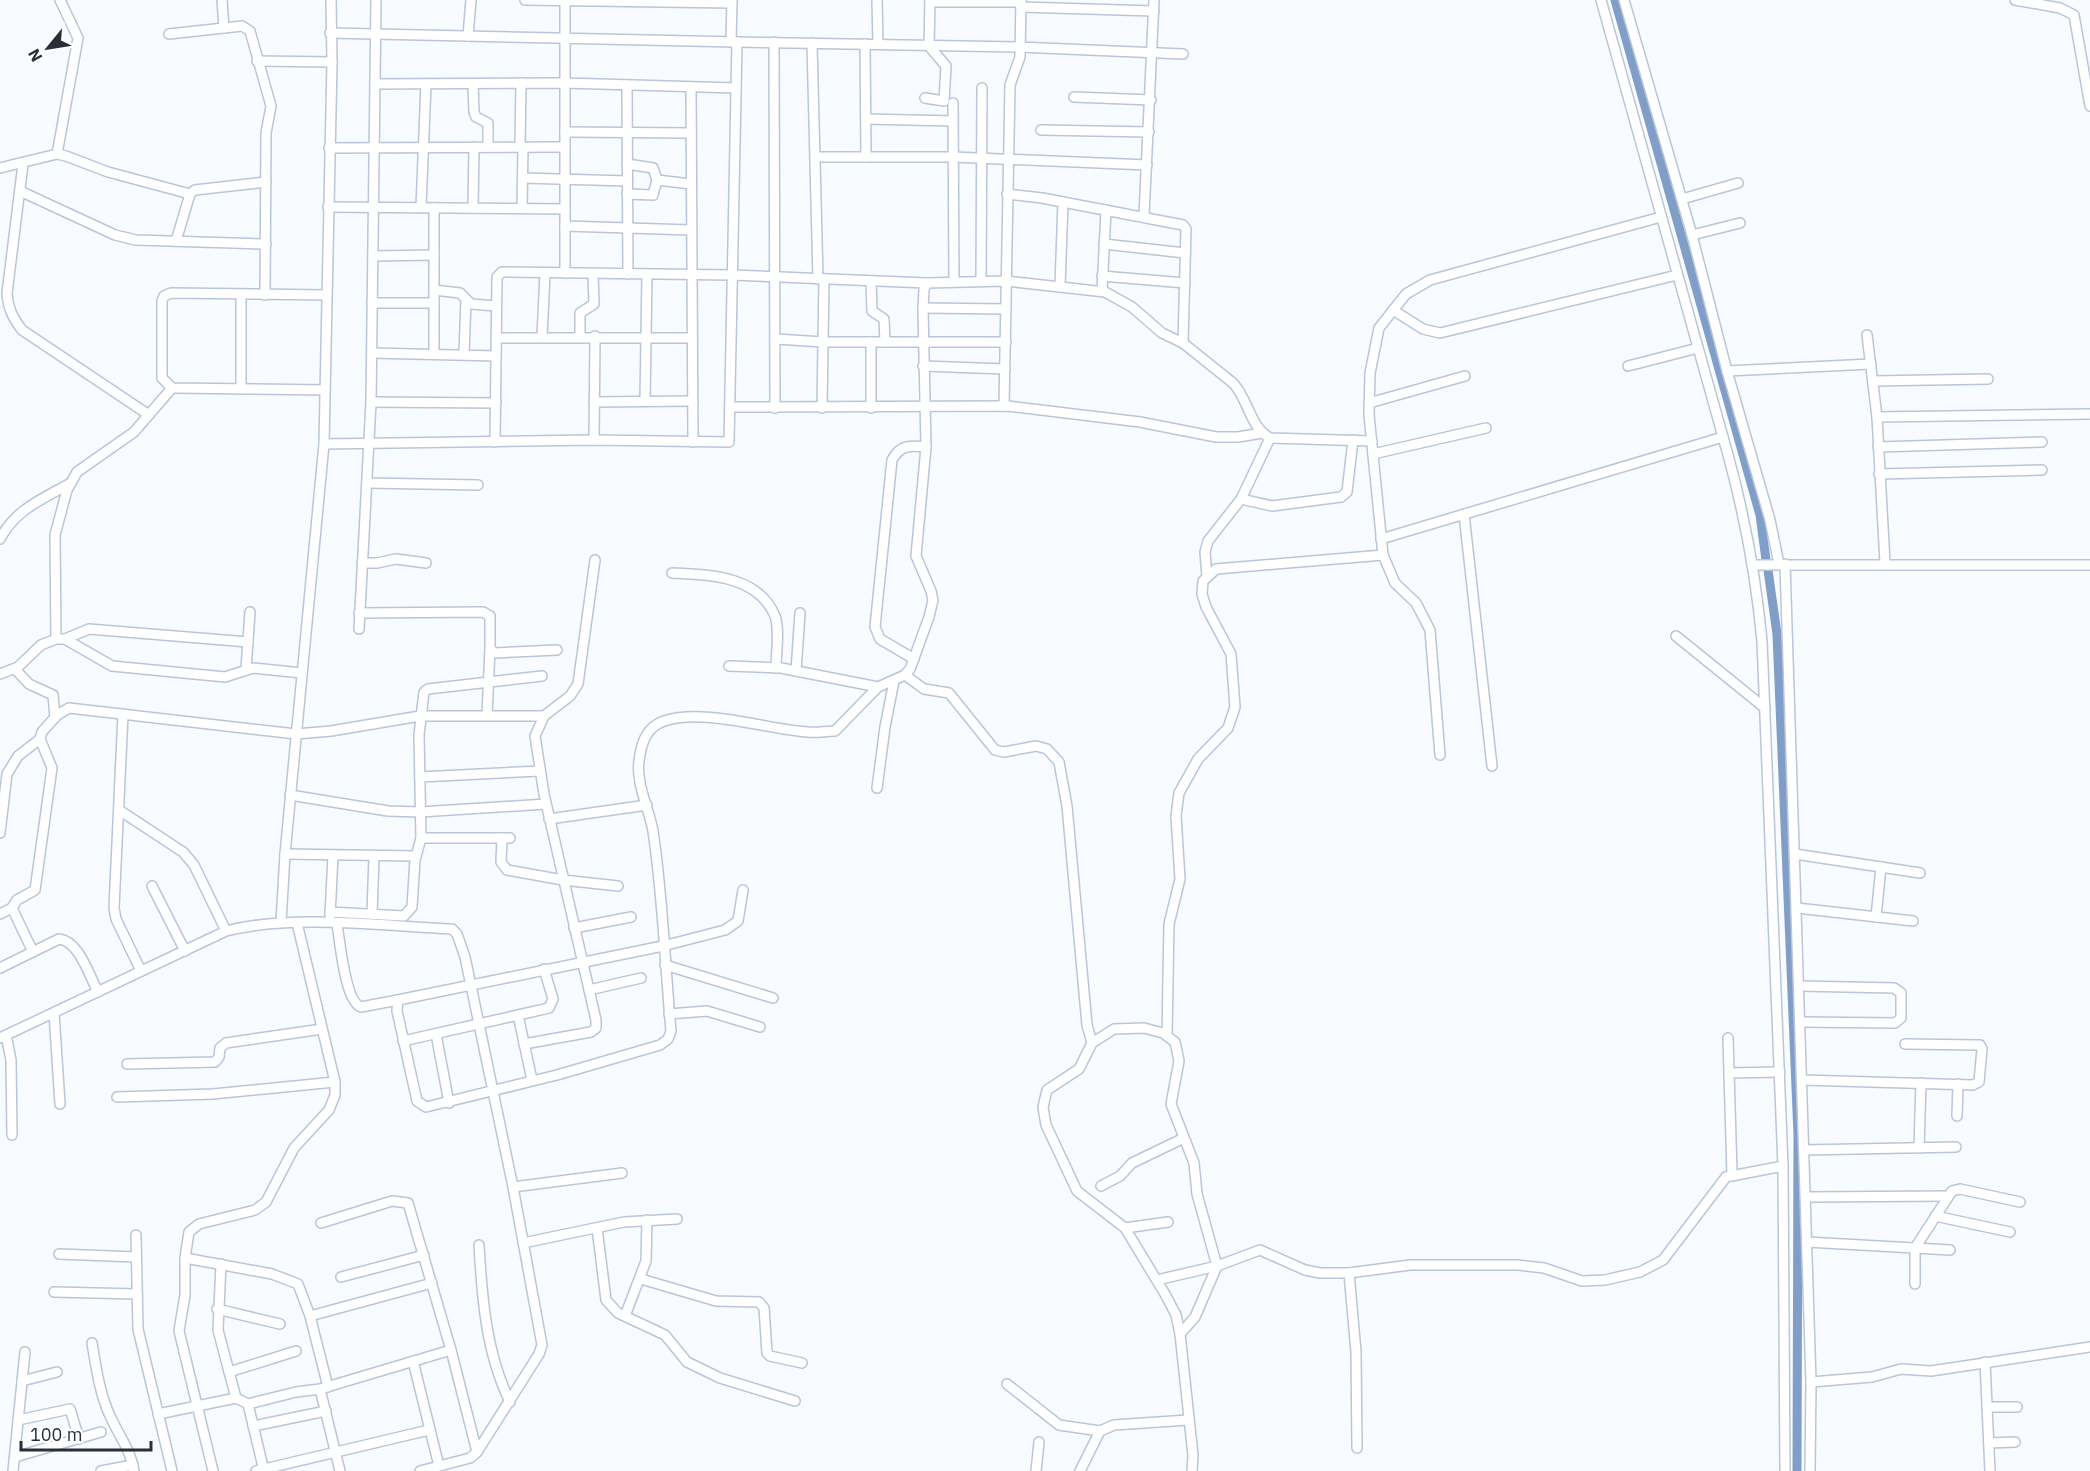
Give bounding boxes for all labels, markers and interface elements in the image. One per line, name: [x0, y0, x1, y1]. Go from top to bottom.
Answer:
north arrow: [18, 18, 78, 78]
text: N: [23, 45, 47, 66]
scale bar: [21, 1414, 152, 1452]
text: 100 m: [30, 1423, 82, 1446]

